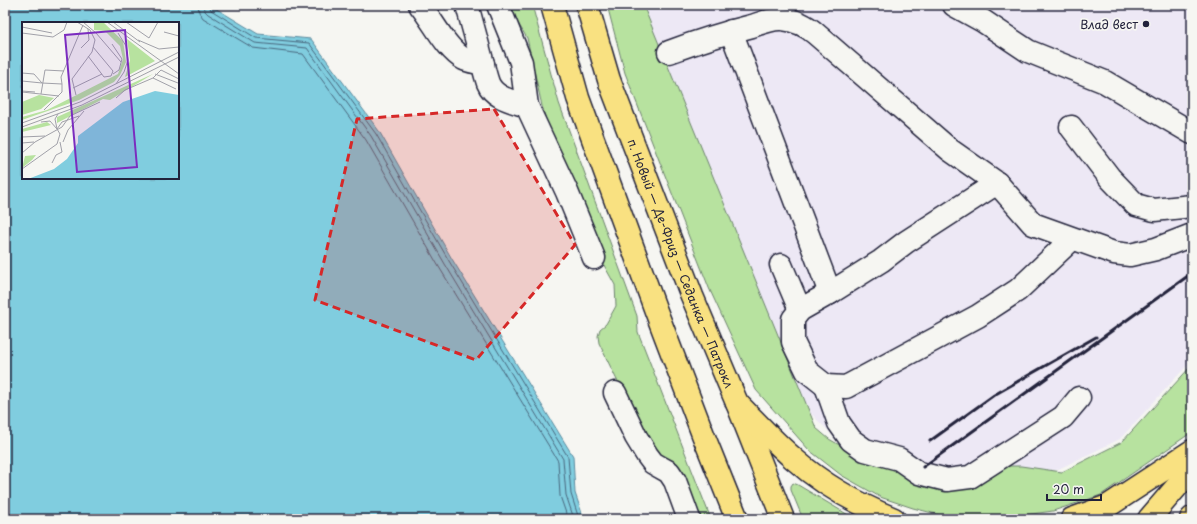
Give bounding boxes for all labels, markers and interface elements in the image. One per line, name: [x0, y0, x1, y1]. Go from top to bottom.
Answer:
place label: Влад вест: [1080, 15, 1138, 33]
marker: Влад вест: [1141, 19, 1151, 29]
inset map: [22, 22, 179, 179]
street label: п. Новый — Де-Фриз — Седанка — Патрокл: [623, 136, 739, 390]
scale bar: [1047, 476, 1101, 502]
text: 20 m: [1053, 480, 1084, 498]

